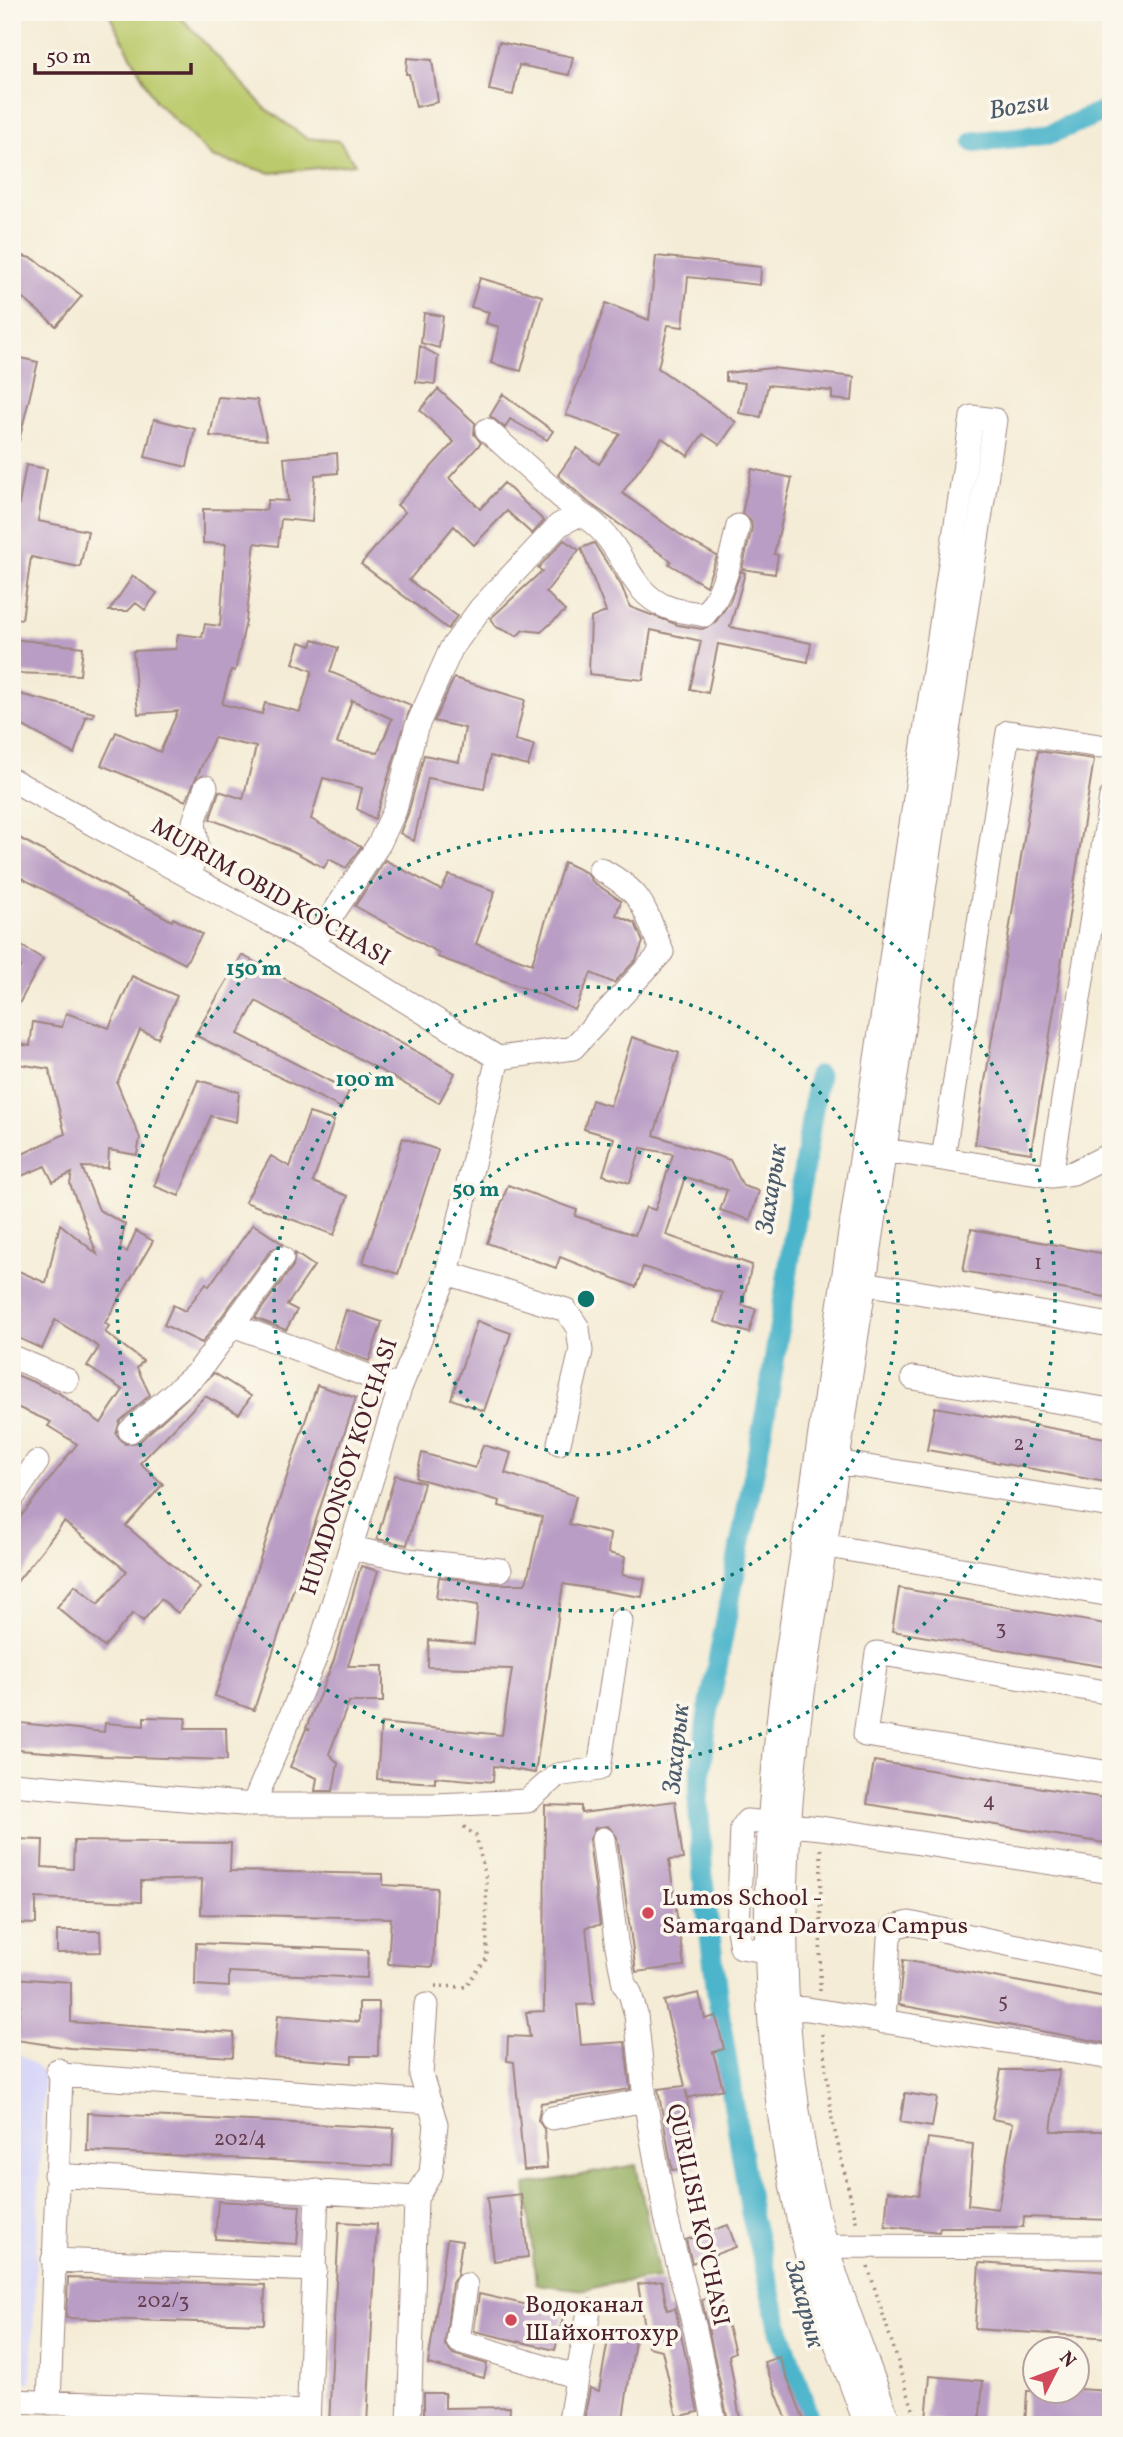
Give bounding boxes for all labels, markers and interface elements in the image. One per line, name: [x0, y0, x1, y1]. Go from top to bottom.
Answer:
scale bar: [35, 32, 191, 76]
text: 50 m: [46, 43, 91, 72]
water label: Bozsu: [986, 84, 1052, 130]
street label: MUJRIM OBID KO'CHASI: [144, 810, 396, 976]
text: 150 m: [226, 955, 282, 984]
text: 100 m: [335, 1066, 395, 1095]
water label: Захарык: [747, 1141, 797, 1237]
text: 50 m: [452, 1176, 500, 1205]
house number: 1: [1034, 1249, 1042, 1278]
centre of rings: [574, 1287, 598, 1311]
street label: HUMDONSOY KO'CHASI: [292, 1334, 408, 1600]
house number: 2: [1013, 1430, 1025, 1459]
house number: 3: [996, 1614, 1006, 1643]
water label: Захарык: [654, 1702, 700, 1797]
house number: 4: [983, 1787, 995, 1816]
place label: Lumos School - Samarqand Darvoza Campus: [662, 1882, 968, 1944]
marker: Lumos School - Samarqand Darvoza Campus: [640, 1905, 656, 1921]
house number: 5: [998, 1987, 1008, 2016]
street label: QURILISH KO'CHASI: [657, 2101, 737, 2329]
house number: 202/4: [214, 2125, 266, 2154]
water label: Захарык: [775, 2255, 833, 2353]
house number: 202/3: [137, 2287, 189, 2316]
place label: Водоканал Шайхонтохур: [525, 2289, 679, 2351]
marker: Водоканал Шайхонтохур: [503, 2312, 519, 2328]
north arrow: [1021, 2336, 1092, 2406]
text: N: [1053, 2346, 1082, 2374]

